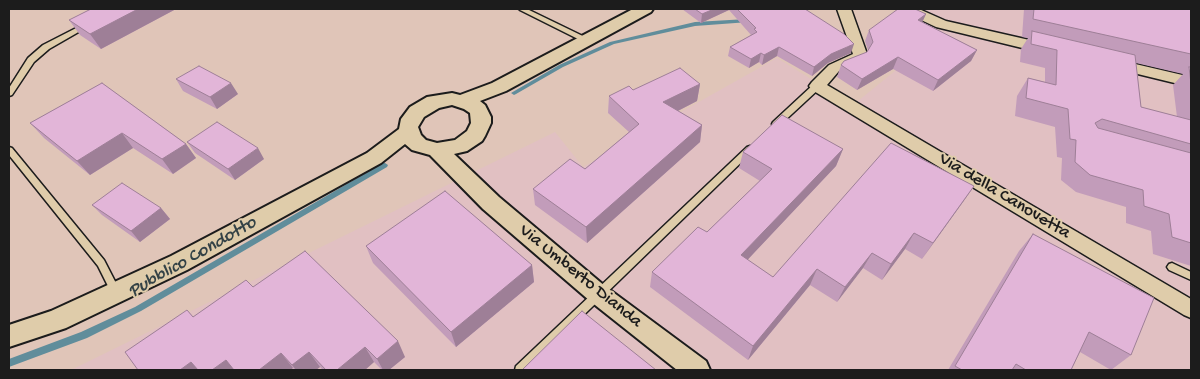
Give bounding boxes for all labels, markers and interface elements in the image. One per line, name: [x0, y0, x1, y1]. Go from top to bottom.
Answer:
street label: Via della Canovetta: [934, 149, 1074, 245]
water label: Pubblico Condotto: [125, 212, 261, 304]
street label: Via Umberto Dianda: [514, 221, 646, 333]

